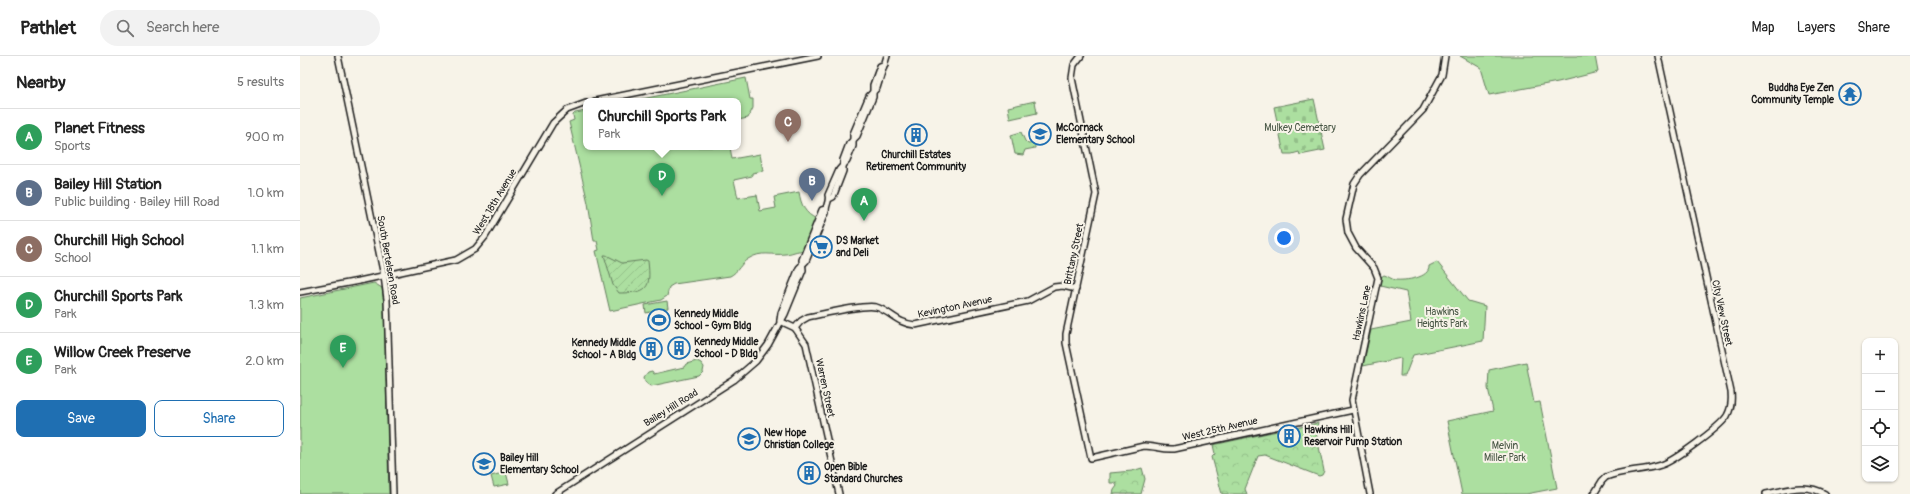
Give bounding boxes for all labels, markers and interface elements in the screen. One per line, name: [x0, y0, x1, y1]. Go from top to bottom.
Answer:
search box: [100, 10, 380, 46]
text: Pathlet: [20, 16, 76, 40]
icon: search: [114, 17, 136, 39]
text: Search here: [146, 18, 219, 37]
text: Map: [1752, 19, 1775, 36]
text: Layers: [1797, 19, 1835, 36]
text: Share: [1857, 19, 1890, 36]
text: Nearby: [16, 72, 65, 93]
text: 5 results: [237, 74, 284, 90]
temple icon: Buddha Eye Zen Community Temple: [1837, 81, 1863, 107]
place label: Buddha Eye Zen Community Temple: [1751, 82, 1835, 106]
popup: [583, 98, 741, 150]
text: Churchill Sports Park: [598, 107, 726, 126]
pin: C: [775, 109, 801, 142]
text: Planet Fitness: [54, 119, 145, 138]
school or university icon: McCornack Elementary School: [1027, 121, 1053, 147]
building icon: Churchill Estates Retirement Community: [903, 122, 929, 148]
place label: McCornack Elementary School: [1056, 122, 1135, 146]
park label: Mulkey Cemetary: [1264, 122, 1336, 134]
text: Park: [598, 126, 620, 142]
text: A: [25, 129, 33, 145]
text: 900 m: [245, 129, 284, 145]
text: Sports: [54, 138, 90, 154]
place label: Churchill Estates Retirement Community: [866, 149, 967, 173]
pin: D: [649, 163, 675, 196]
street label: West 18th Avenue: [471, 167, 519, 237]
pin: B: [799, 168, 825, 201]
text: Bailey Hill Station: [54, 175, 162, 194]
text: B: [25, 185, 33, 201]
text: 1.0 km: [247, 185, 284, 201]
pin: A: [851, 188, 877, 221]
text: Public building · Bailey Hill Road: [54, 194, 220, 210]
street label: South Bertelsen Road: [374, 214, 402, 306]
street label: Brittany Street: [1062, 221, 1087, 286]
your location: [1274, 228, 1294, 248]
text: Churchill High School: [54, 231, 184, 250]
supermarket icon: DS Market and Deli: [808, 234, 834, 260]
place label: DS Market and Deli: [836, 235, 880, 259]
text: C: [25, 241, 33, 257]
text: 1.1 km: [251, 241, 284, 257]
text: School: [54, 250, 91, 266]
street label: City View Street: [1709, 279, 1735, 348]
street label: Hawkins Lane: [1350, 284, 1374, 342]
text: Churchill Sports Park: [54, 287, 183, 306]
street label: Kevington Avenue: [917, 293, 993, 321]
text: D: [25, 297, 33, 313]
text: 1.3 km: [249, 297, 284, 313]
text: Park: [54, 306, 77, 322]
park label: Hawkins Heights Park: [1417, 306, 1468, 330]
sports icon: Kennedy Middle School - Gym Bldg: [646, 307, 672, 333]
place label: Kennedy Middle School - Gym Bldg: [674, 308, 751, 332]
pin: E: [330, 335, 356, 368]
building icon: Kennedy Middle School - D Bldg: [666, 335, 692, 361]
building icon: Kennedy Middle School - A Bldg: [638, 336, 664, 362]
place label: Kennedy Middle School - D Bldg: [694, 336, 759, 360]
place label: Kennedy Middle School - A Bldg: [572, 337, 637, 361]
map controls: [1862, 338, 1898, 482]
button: +: [1862, 338, 1898, 374]
text: Willow Creek Preserve: [54, 343, 191, 362]
text: E: [26, 353, 32, 369]
text: 2.0 km: [245, 353, 284, 369]
street label: Warren Street: [813, 357, 837, 419]
text: Park: [54, 362, 77, 378]
button: −: [1862, 374, 1898, 410]
street label: Bailey Hill Road: [642, 387, 700, 429]
button: Save: [16, 400, 146, 437]
button: Share: [154, 400, 284, 437]
button: locate: [1862, 410, 1898, 446]
street label: West 25th Avenue: [1181, 415, 1259, 443]
building icon: Hawkins Hill Reservoir Pump Station: [1276, 423, 1302, 449]
place label: Hawkins Hill Reservoir Pump Station: [1304, 424, 1402, 448]
school or university icon: New Hope Christian College: [736, 426, 762, 452]
place label: New Hope Christian College: [764, 427, 835, 451]
park label: Melvin Miller Park: [1484, 440, 1527, 464]
button: layers: [1862, 446, 1898, 482]
school or university icon: Bailey Hill Elementary School: [471, 451, 497, 477]
place label: Bailey Hill Elementary School: [500, 452, 579, 476]
building icon: Open Bible Standard Churches: [796, 460, 822, 486]
place label: Open Bible Standard Churches: [824, 461, 903, 485]

